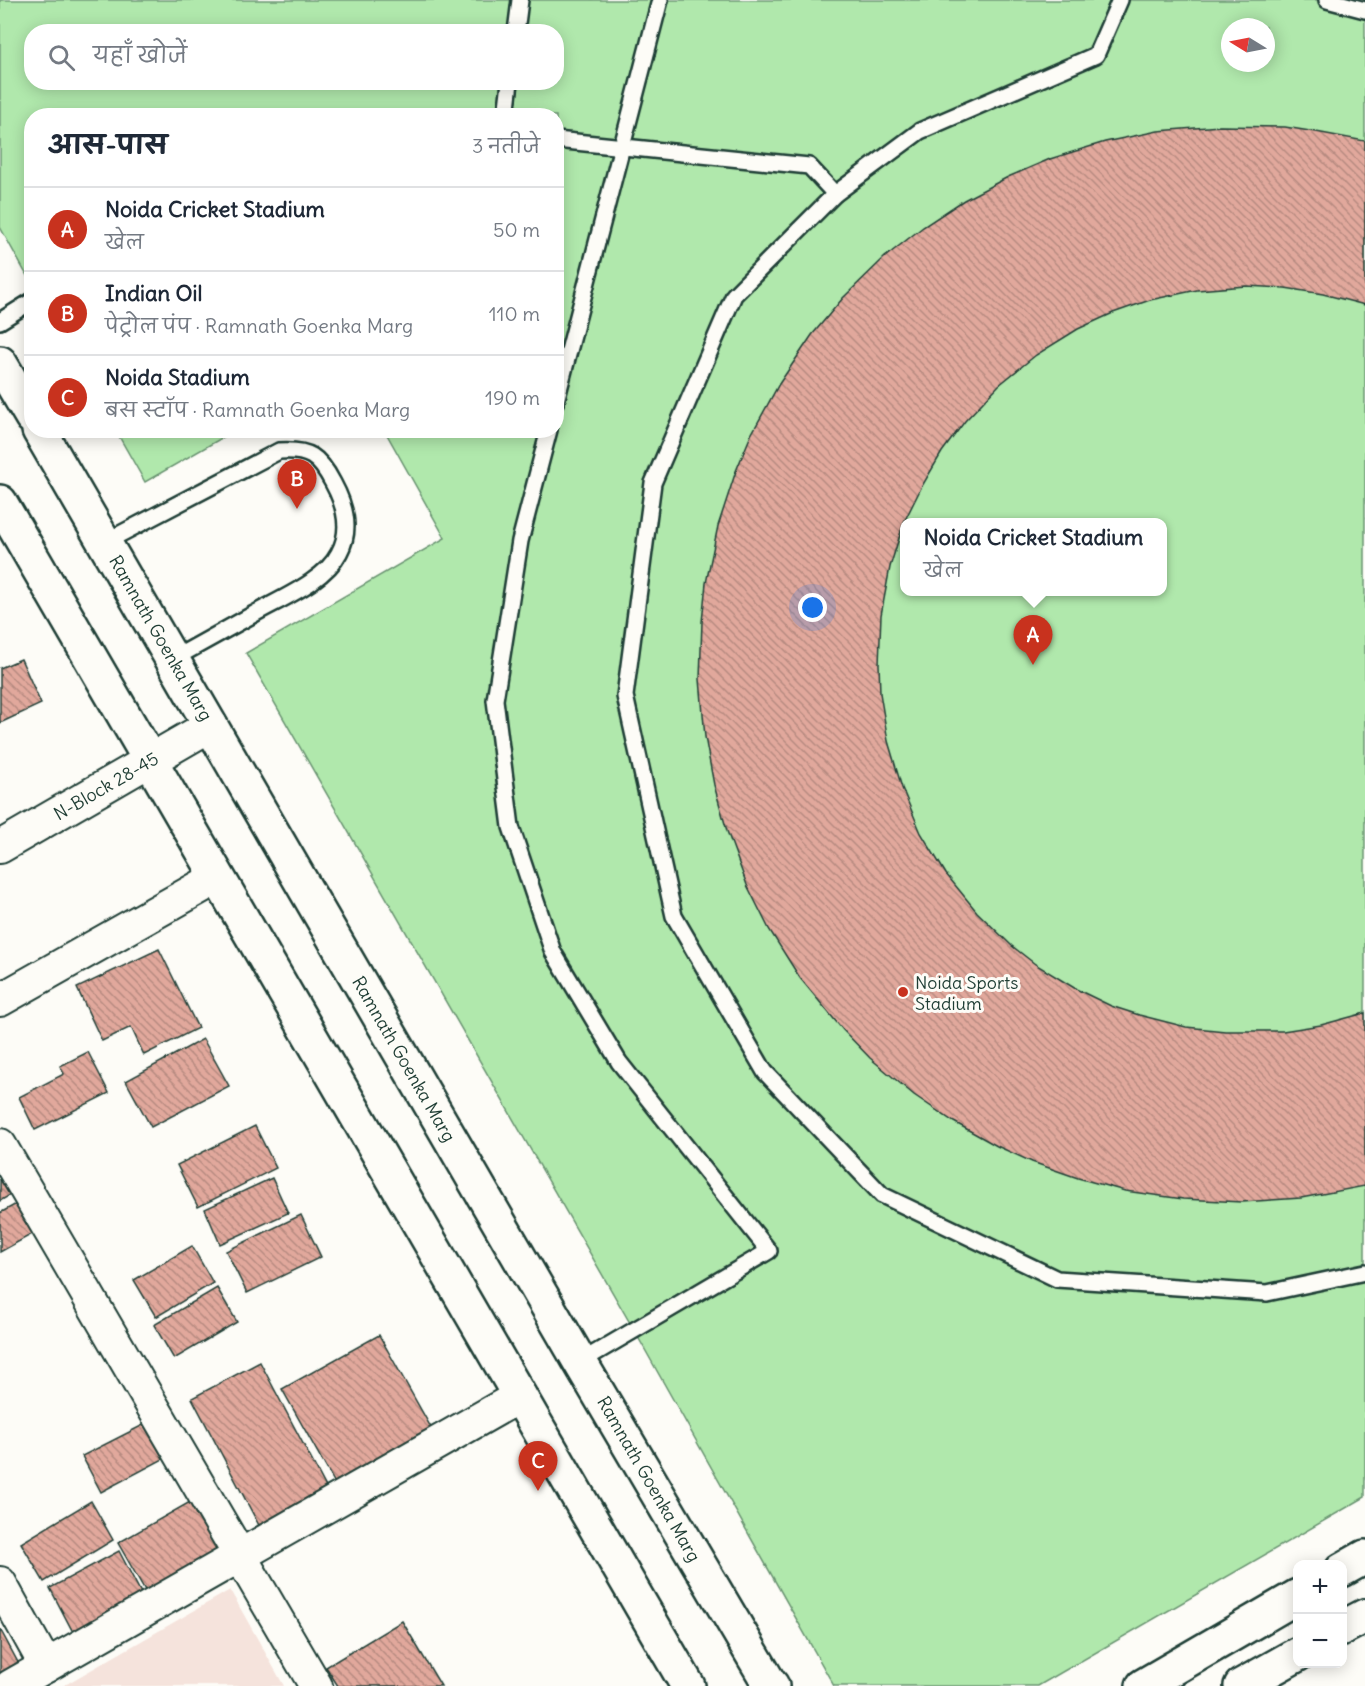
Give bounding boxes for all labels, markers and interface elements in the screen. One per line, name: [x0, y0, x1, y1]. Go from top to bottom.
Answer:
north arrow: [1221, 18, 1275, 72]
search box: [24, 24, 564, 90]
icon: search: [45, 41, 78, 74]
text: यहाँ खोजें: [93, 41, 187, 69]
text: आस-पास: [48, 128, 168, 161]
text: 3 नतीजे: [472, 133, 540, 158]
text: Noida Cricket Stadium: [105, 195, 325, 223]
text: A: [61, 217, 74, 242]
text: 50 m: [493, 217, 540, 242]
text: खेल: [105, 229, 144, 254]
text: Indian Oil: [105, 279, 202, 307]
text: B: [61, 301, 74, 326]
text: 110 m: [489, 301, 540, 326]
text: पेट्रोल पंप · Ramnath Goenka Marg: [105, 313, 413, 338]
text: Noida Stadium: [105, 363, 250, 391]
text: C: [61, 385, 74, 410]
text: 190 m: [485, 385, 540, 410]
text: बस स्टॉप · Ramnath Goenka Marg: [105, 397, 410, 422]
pin: B: [278, 460, 316, 509]
popup: [900, 518, 1167, 596]
text: Noida Cricket Stadium: [924, 523, 1143, 551]
street label: Ramnath Goenka Marg: [104, 551, 218, 725]
text: खेल: [924, 557, 962, 582]
your location: [798, 593, 827, 622]
pin: A: [1014, 616, 1052, 665]
street label: N-Block 28-45: [49, 747, 163, 825]
place label: Noida Sports Stadium: [915, 971, 1019, 1015]
street label: Ramnath Goenka Marg: [347, 972, 461, 1146]
marker: Noida Sports Stadium: [896, 985, 910, 999]
street label: Ramnath Goenka Marg: [592, 1392, 706, 1566]
pin: C: [518, 1442, 558, 1491]
map controls: [1293, 1560, 1347, 1668]
button: +: [1293, 1560, 1347, 1614]
button: −: [1293, 1614, 1347, 1668]

